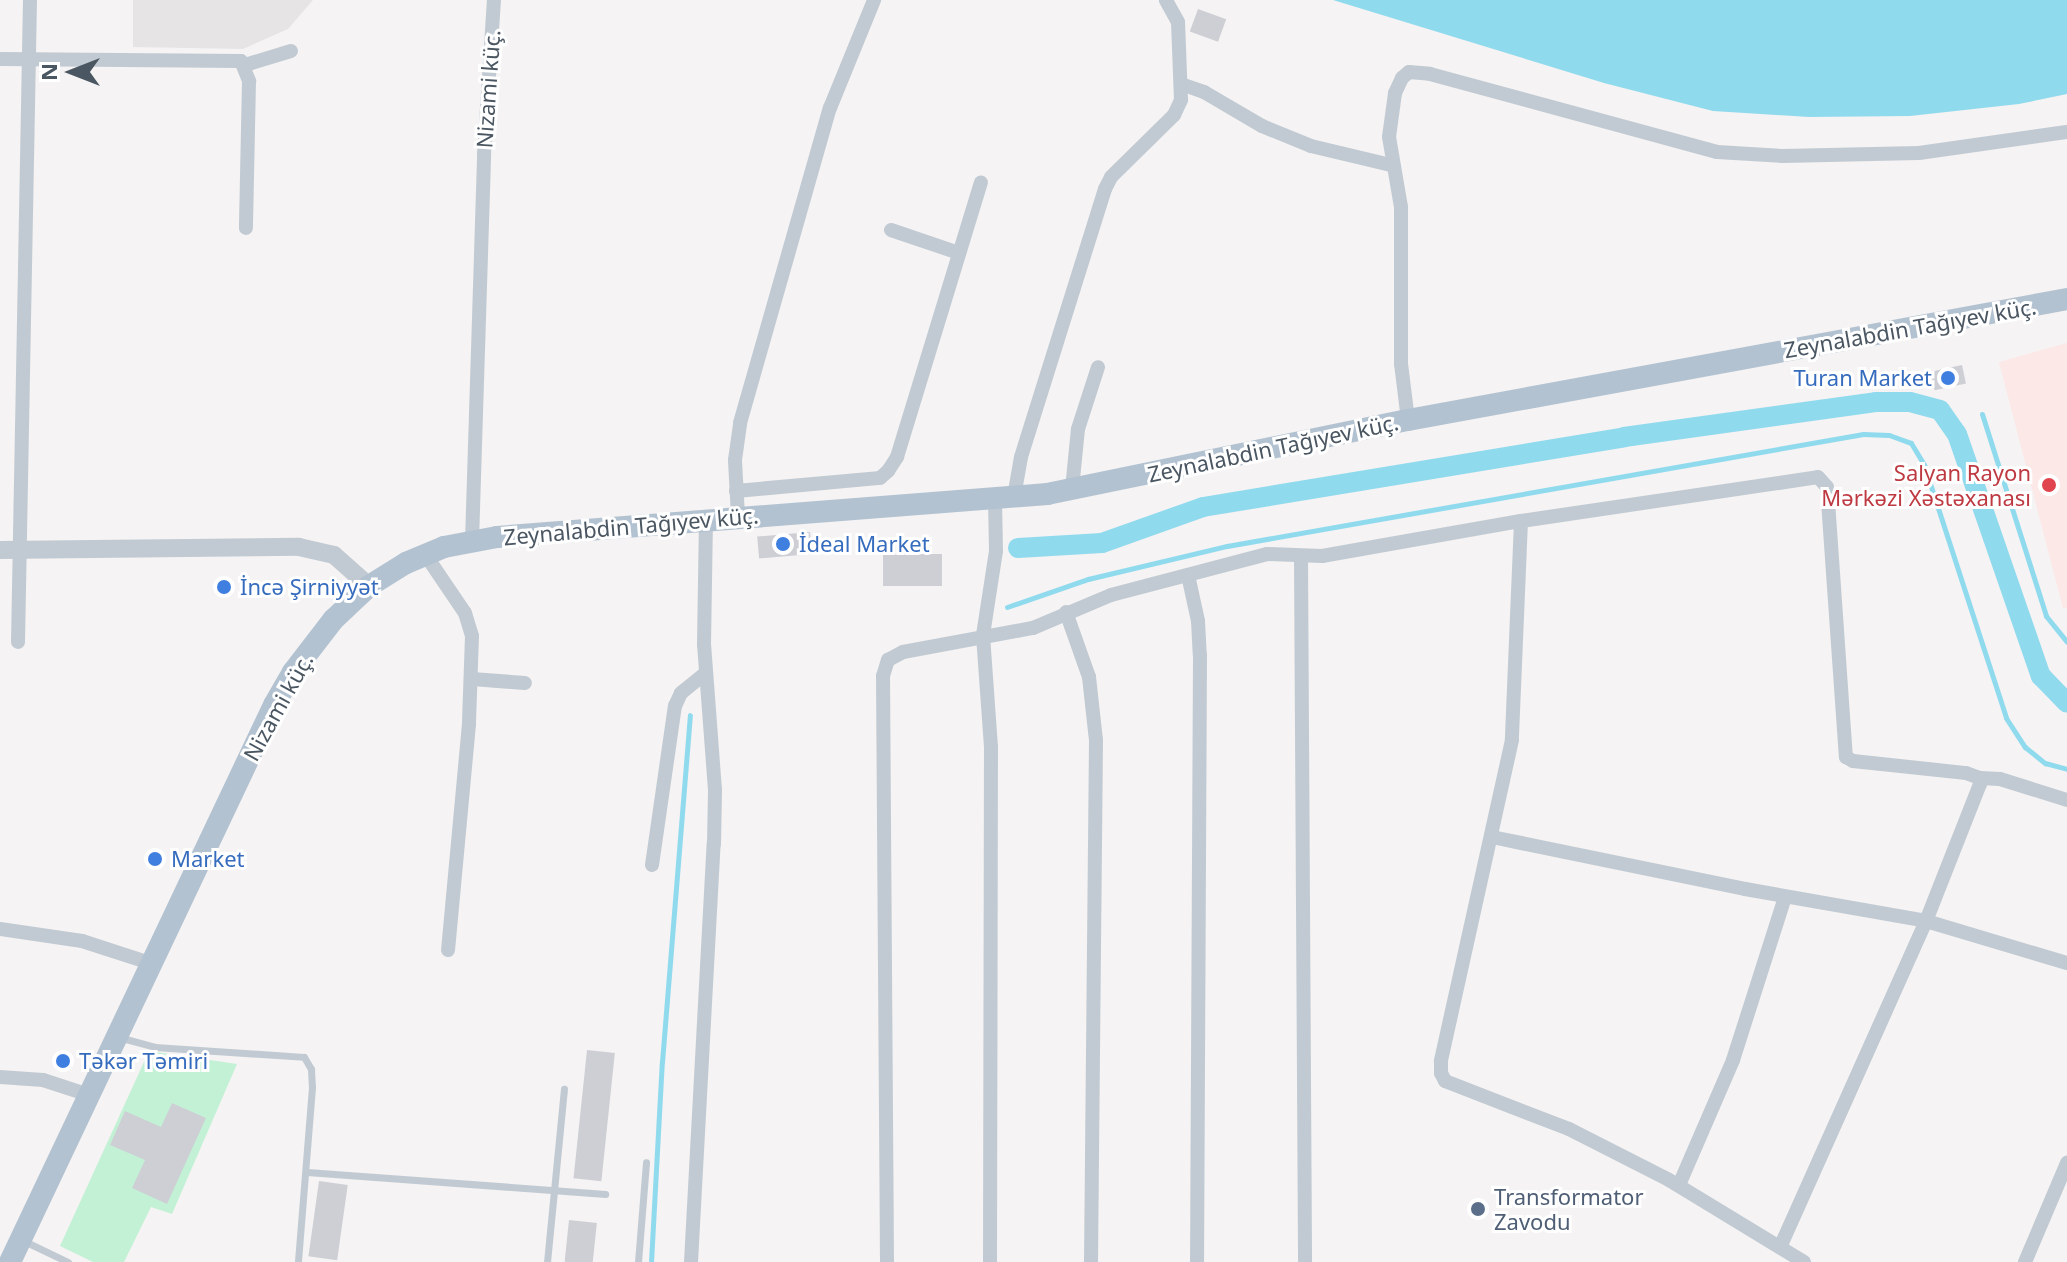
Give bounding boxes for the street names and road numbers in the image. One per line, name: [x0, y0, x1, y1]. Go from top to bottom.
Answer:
street label: Nizami küç.: [471, 29, 505, 149]
street label: Zeynalabdin Tağıyev küç.: [1782, 293, 2038, 363]
street label: Zeynalabdin Tağıyev küç.: [1145, 409, 1401, 487]
street label: Zeynalabdin Tağıyev küç.: [502, 502, 760, 550]
street label: Nizami küç.: [238, 649, 318, 765]

